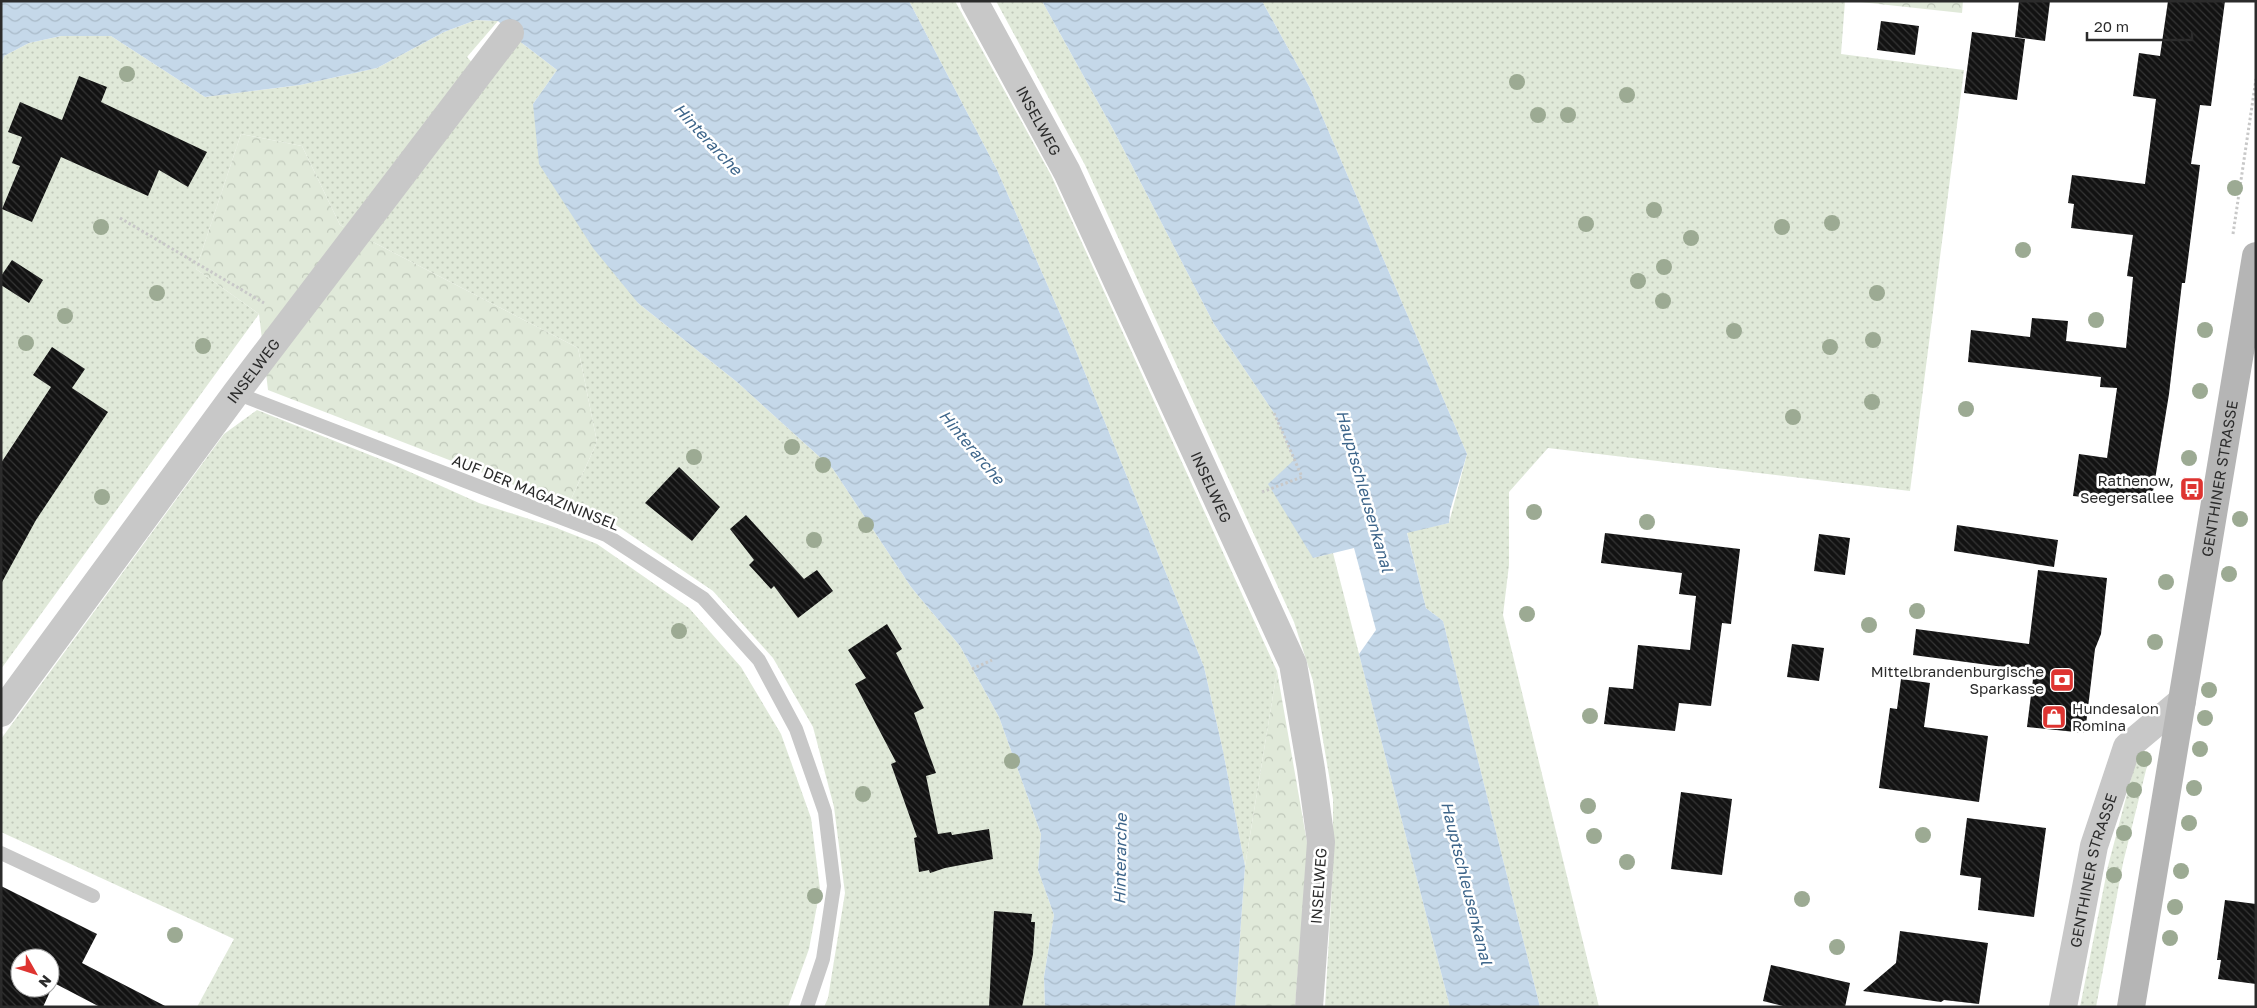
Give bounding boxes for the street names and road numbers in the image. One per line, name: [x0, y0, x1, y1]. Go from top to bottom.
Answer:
street label: INSELWEG: [1013, 83, 1065, 158]
street label: INSELWEG: [223, 335, 283, 407]
street label: GENTHINER STRASSE: [2197, 399, 2241, 558]
street label: INSELWEG: [1187, 448, 1236, 525]
street label: AUF DER MAGAZININSEL: [450, 450, 622, 534]
street label: GENTHINER STRASSE: [2066, 791, 2120, 949]
street label: INSELWEG: [1306, 847, 1330, 925]

